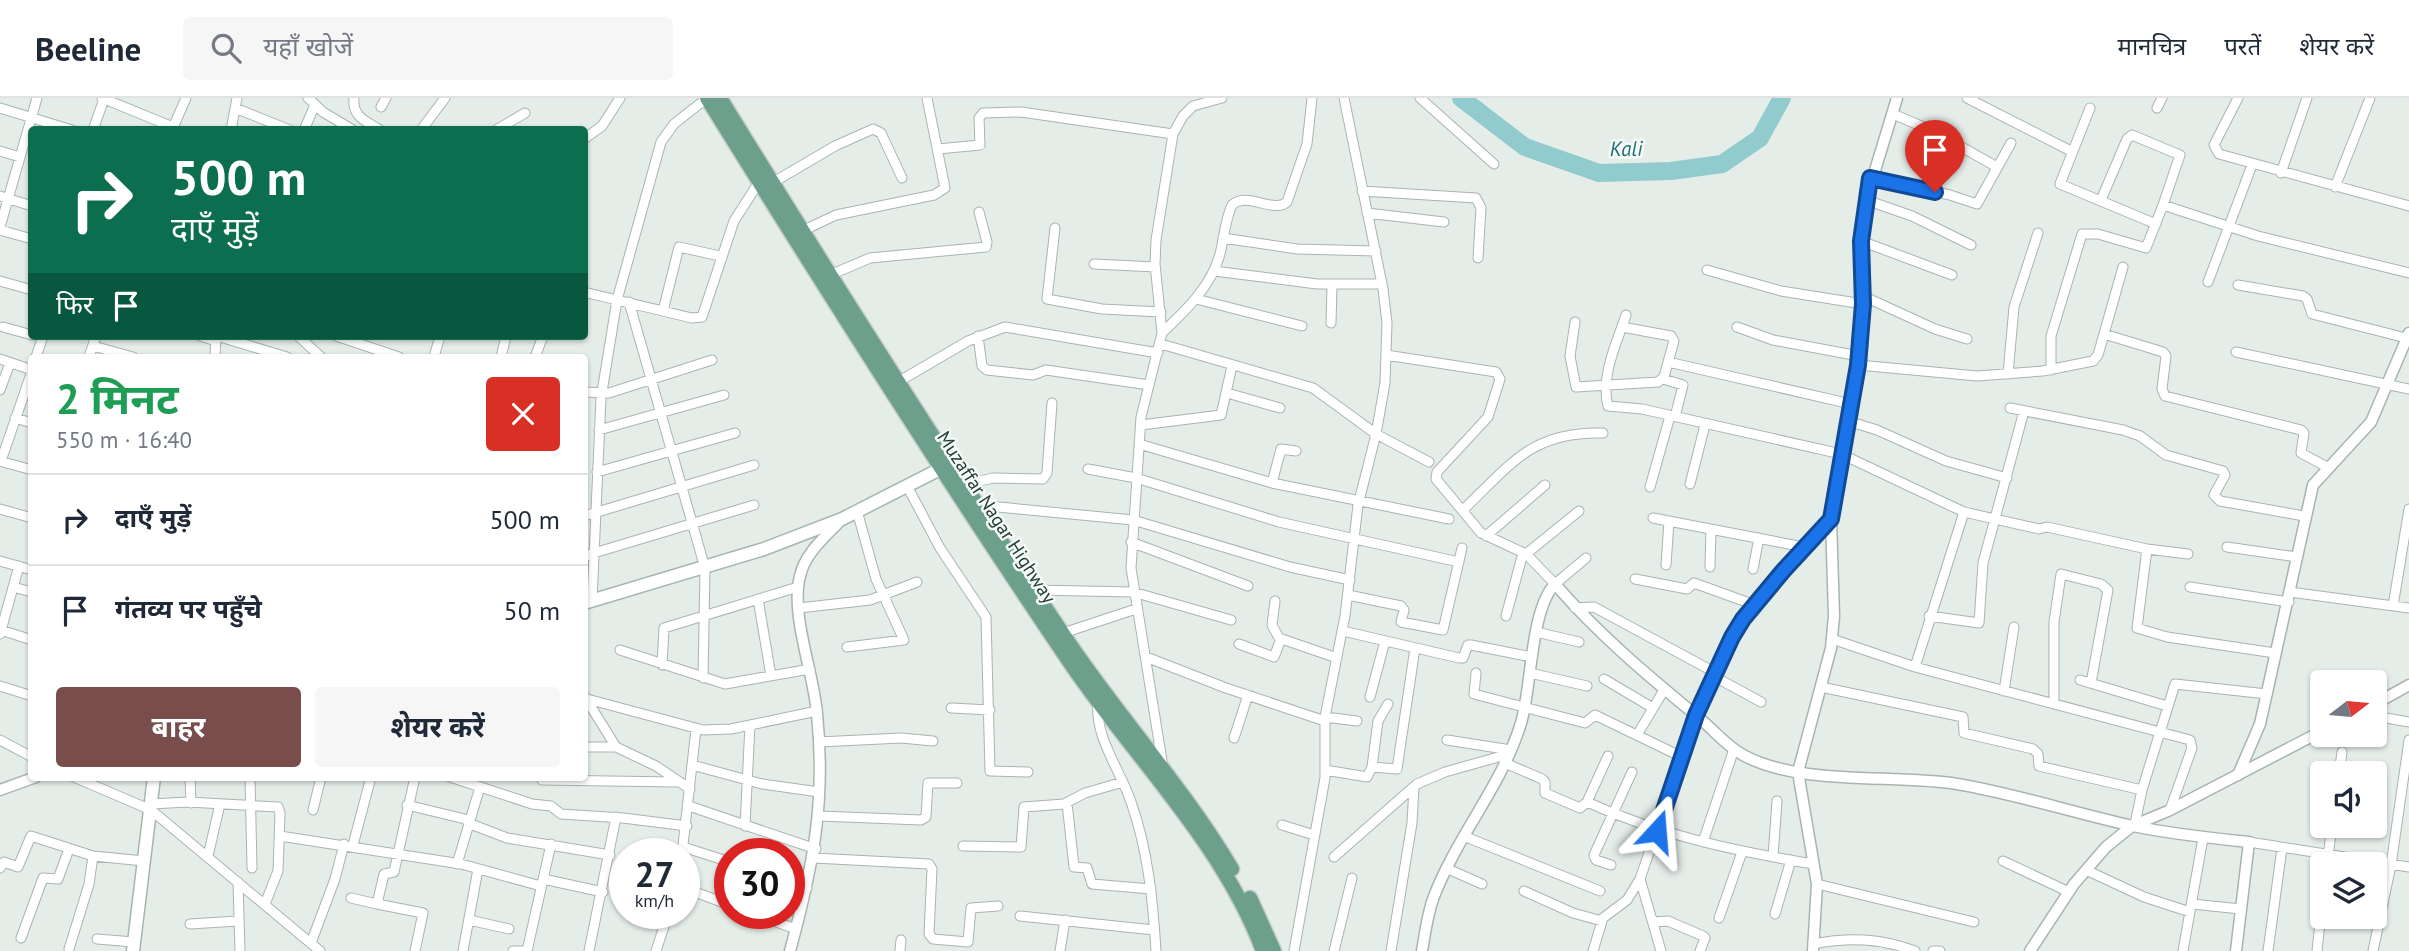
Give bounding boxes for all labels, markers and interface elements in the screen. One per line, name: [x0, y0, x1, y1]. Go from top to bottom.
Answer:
search box: [183, 17, 673, 80]
text: Beeline: [35, 27, 141, 70]
icon: search: [207, 29, 245, 67]
text: यहाँ खोजें: [263, 30, 353, 63]
text: मानचित्र: [2118, 31, 2186, 62]
text: परतें: [2224, 31, 2261, 62]
text: शेयर करें: [2299, 31, 2374, 62]
pin: [1905, 120, 1965, 192]
icon: arrive: [1916, 131, 1954, 169]
water label: Kali: [1609, 135, 1643, 162]
text: 500 m: [171, 145, 306, 209]
icon: right: [56, 154, 147, 245]
text: दाएँ मुड़ें: [171, 207, 259, 249]
icon: arrive: [107, 287, 145, 325]
text: फिर: [56, 288, 93, 321]
text: 2 मिनट: [56, 371, 179, 426]
button: close: [486, 377, 560, 451]
text: 550 m · 16:40: [56, 425, 192, 454]
street label: Muzaffar Nagar Highway: [932, 426, 1062, 608]
icon: right: [56, 501, 94, 539]
text: दाएँ मुड़ें: [115, 501, 191, 534]
text: 500 m: [489, 503, 560, 536]
icon: arrive: [56, 592, 94, 630]
text: गंतव्य पर पहुँचे: [115, 592, 262, 625]
text: 50 m: [504, 594, 560, 627]
north arrow: [2310, 670, 2387, 747]
map controls: [2310, 670, 2387, 929]
button: बाहर: [56, 687, 301, 767]
button: शेयर करें: [315, 687, 560, 767]
button: sound: [2310, 761, 2387, 838]
position arrow: [1620, 794, 1694, 868]
speed limit sign: 30: [714, 838, 805, 929]
text: 27: [635, 851, 674, 897]
button: layers: [2310, 852, 2387, 929]
text: km/h: [635, 889, 674, 912]

